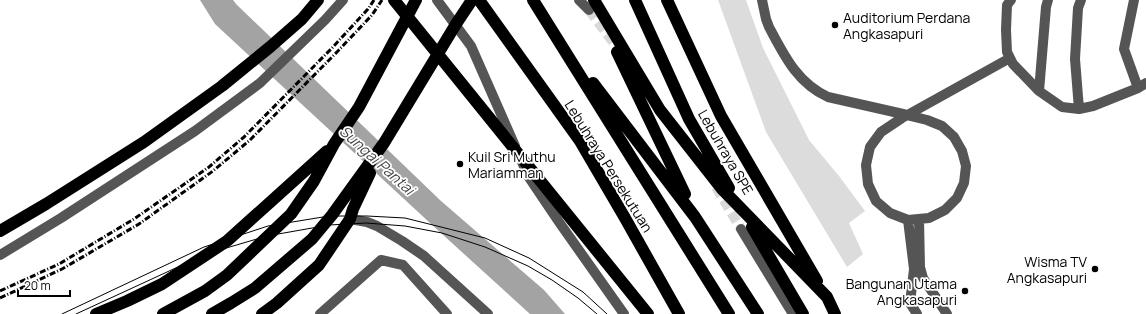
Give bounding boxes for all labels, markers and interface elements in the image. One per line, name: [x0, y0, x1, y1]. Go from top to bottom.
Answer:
place label: Auditorium Perdana Angkasapuri: [843, 8, 970, 43]
marker: Auditorium Perdana Angkasapuri: [830, 20, 840, 30]
street label: Lebuhraya Persekutuan: [561, 96, 657, 236]
street label: Lebuhraya SPE: [694, 106, 758, 198]
water label: Sungai Pantai: [335, 121, 421, 201]
place label: Kuil Sri Muthu Mariamman: [468, 147, 556, 182]
marker: Kuil Sri Muthu Mariamman: [455, 159, 465, 169]
place label: Wisma TV Angkasapuri: [1007, 252, 1088, 287]
marker: Wisma TV Angkasapuri: [1090, 264, 1100, 274]
scale bar: [18, 272, 70, 298]
place label: Bangunan Utama Angkasapuri: [846, 274, 957, 309]
text: 20 m: [24, 277, 51, 294]
marker: Bangunan Utama Angkasapuri: [960, 286, 970, 296]

